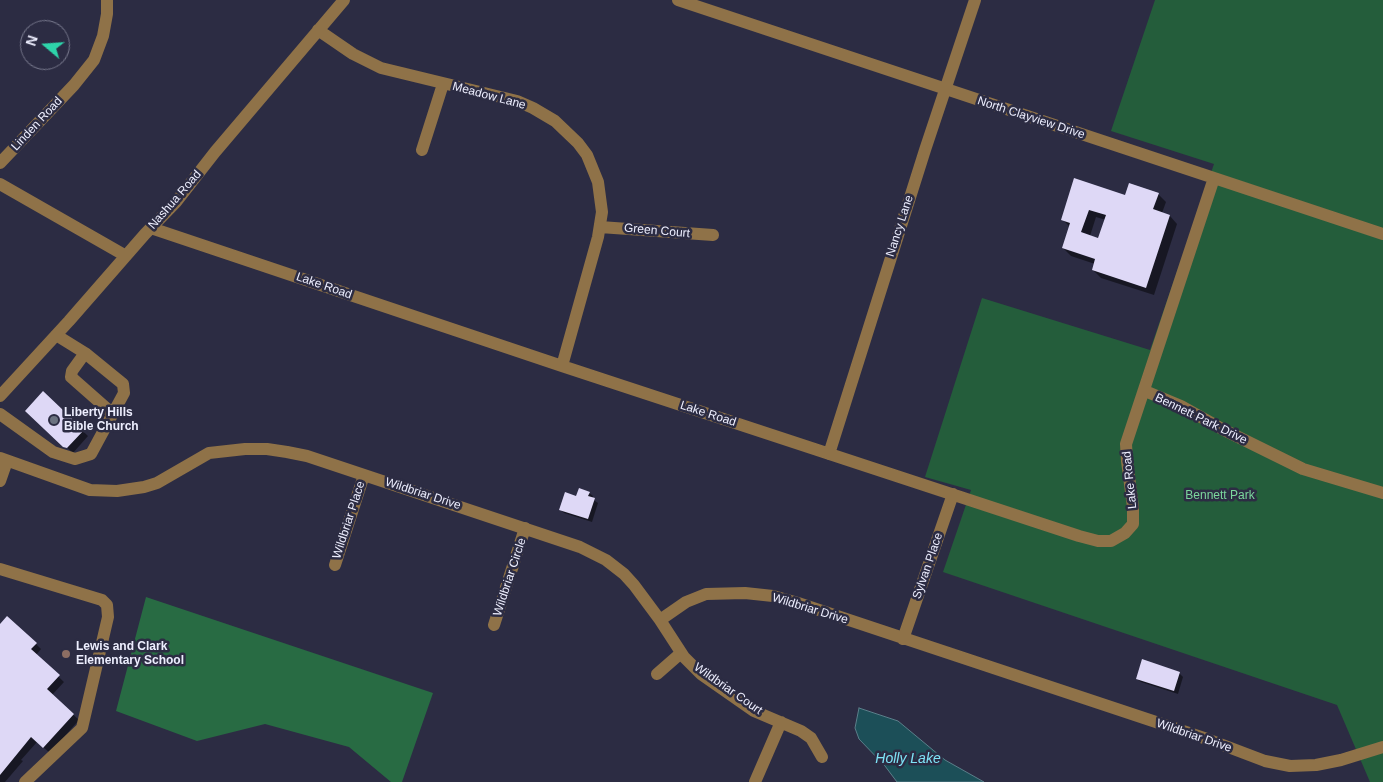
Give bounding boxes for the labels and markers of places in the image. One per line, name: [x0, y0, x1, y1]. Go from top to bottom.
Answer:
place label: Liberty Hills Bible Church: [64, 406, 139, 434]
marker: Liberty Hills Bible Church: [48, 414, 60, 426]
place label: Lewis and Clark Elementary School: [76, 640, 184, 668]
marker: Lewis and Clark Elementary School: [60, 648, 72, 660]

